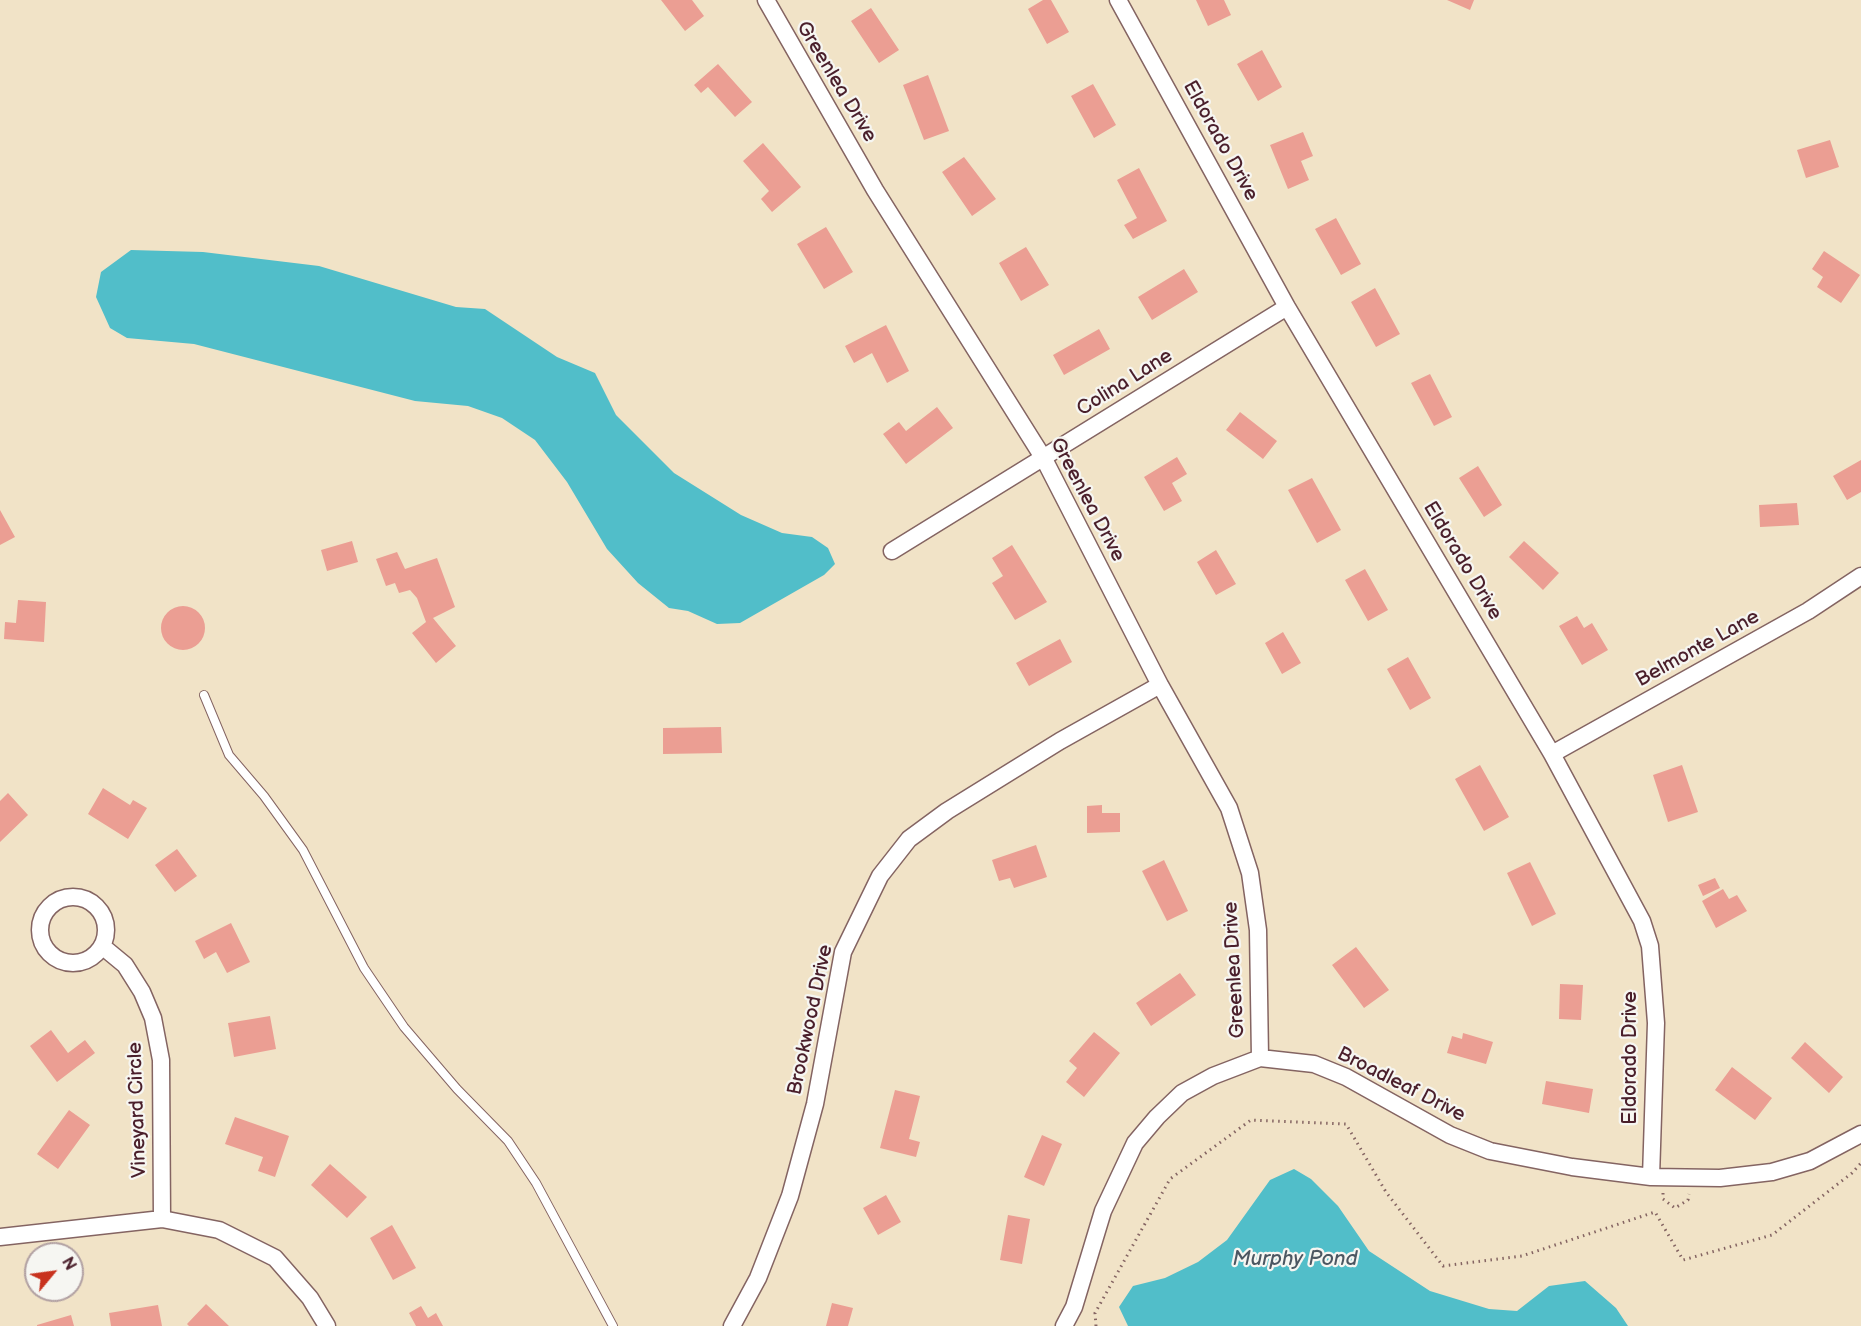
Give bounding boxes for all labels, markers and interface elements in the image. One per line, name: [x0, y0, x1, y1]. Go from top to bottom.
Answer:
street label: Greenlea Drive: [791, 17, 881, 147]
street label: Eldorado Drive: [1177, 77, 1263, 205]
street label: Colina Lane: [1073, 344, 1177, 422]
street label: Greenlea Drive: [1044, 434, 1130, 566]
street label: Eldorado Drive: [1417, 498, 1507, 624]
street label: Belmonte Lane: [1632, 605, 1764, 693]
street label: Greenlea Drive: [1219, 901, 1251, 1039]
street label: Brookwood Drive: [783, 943, 839, 1097]
street label: Eldorado Drive: [1619, 991, 1643, 1125]
street label: Vineyard Circle: [124, 1042, 152, 1178]
street label: Broadleaf Drive: [1333, 1042, 1469, 1128]
north arrow: [24, 1242, 84, 1302]
water label: Murphy Pond: [1232, 1247, 1358, 1273]
text: N: [57, 1254, 80, 1274]

